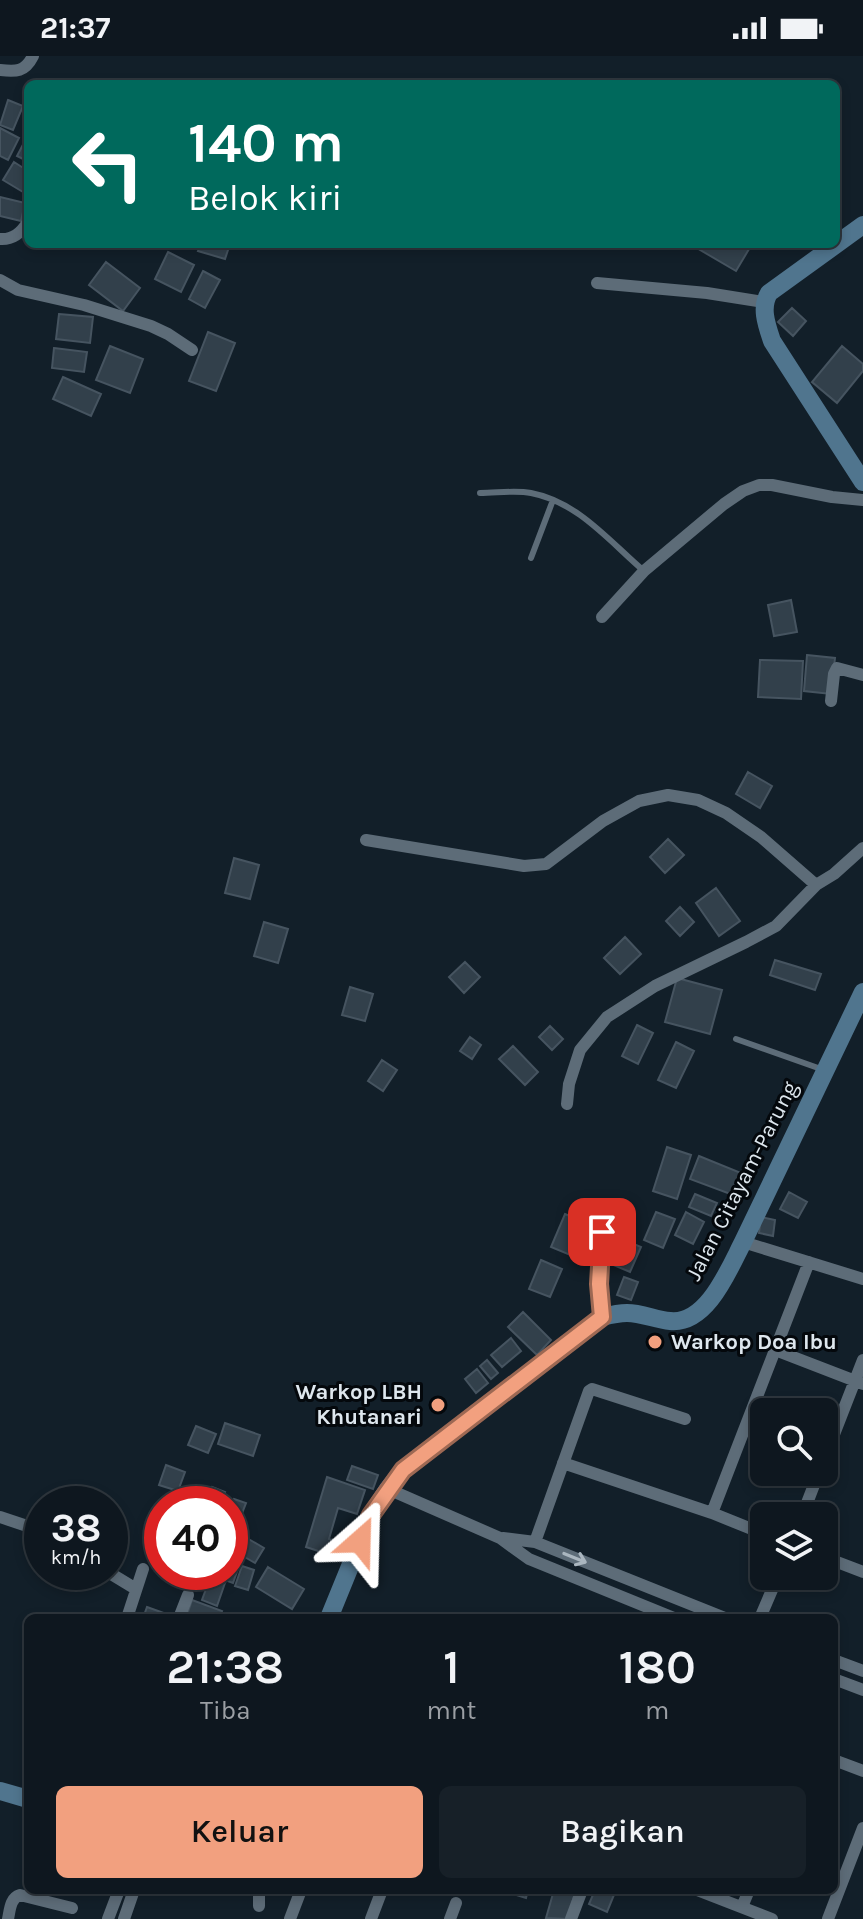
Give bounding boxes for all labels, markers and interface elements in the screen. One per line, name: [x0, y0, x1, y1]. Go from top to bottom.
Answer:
text: 21:37: [40, 10, 111, 46]
text: 140 m: [188, 110, 344, 175]
icon: left: [56, 112, 160, 216]
text: Belok kiri: [188, 177, 342, 219]
street label: Jalan Citayam-Parung: [680, 1077, 804, 1285]
pin: [568, 1198, 636, 1266]
icon: arrive: [580, 1210, 624, 1254]
place label: Warkop Doa Ibu: [671, 1329, 837, 1355]
marker: Warkop Doa Ibu: [646, 1333, 664, 1351]
place label: Warkop LBH Khutanari: [295, 1379, 422, 1430]
marker: Warkop LBH Khutanari: [429, 1396, 447, 1414]
map controls: [750, 1398, 838, 1590]
button: search: [750, 1398, 838, 1486]
speed limit sign: 40: [144, 1486, 248, 1590]
position arrow: [318, 1499, 402, 1583]
button: layers: [750, 1502, 838, 1590]
text: 38: [51, 1504, 101, 1551]
text: km/h: [51, 1546, 101, 1569]
one-way arrow: [562, 1552, 587, 1566]
text: 21:38: [166, 1639, 284, 1695]
text: 1: [443, 1639, 460, 1695]
text: 180: [619, 1639, 696, 1695]
text: Tiba: [200, 1695, 250, 1726]
text: mnt: [426, 1695, 476, 1726]
text: m: [645, 1695, 669, 1726]
button: Keluar: [56, 1786, 423, 1878]
button: Bagikan: [439, 1786, 806, 1878]

